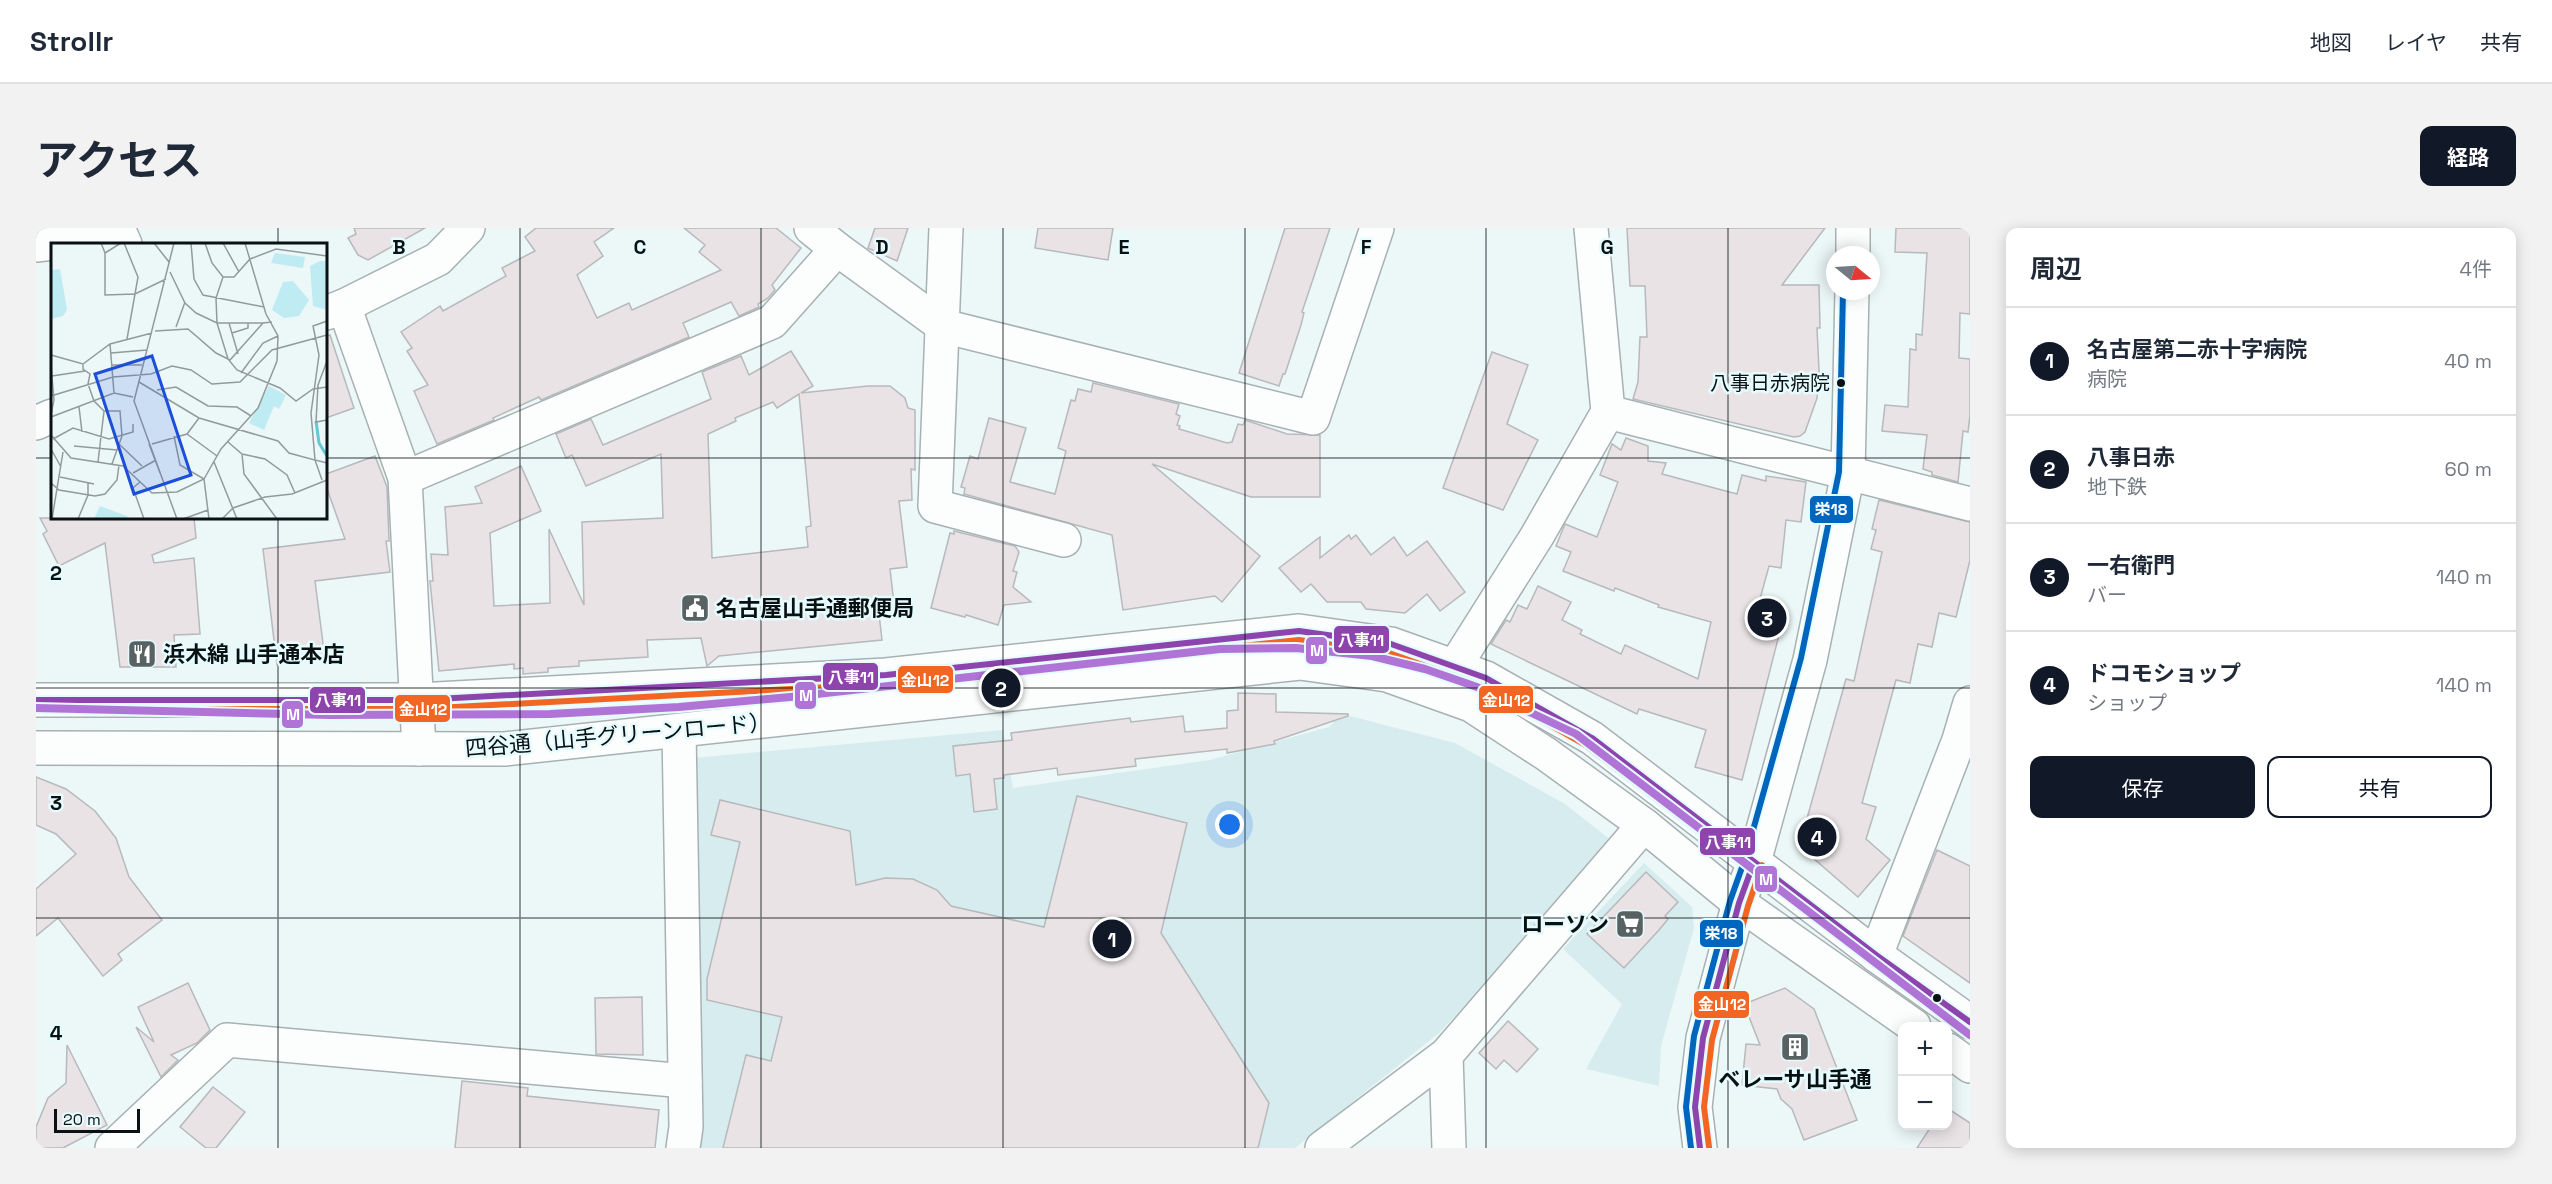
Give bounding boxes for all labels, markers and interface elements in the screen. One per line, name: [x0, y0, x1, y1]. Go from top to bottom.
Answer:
text: Strollr: [30, 23, 113, 59]
text: 地図: [2310, 29, 2352, 56]
text: レイヤ: [2385, 29, 2447, 56]
text: 共有: [2480, 29, 2522, 56]
button: 経路: [2420, 126, 2516, 186]
text: アクセス: [36, 134, 202, 187]
text: B: [392, 234, 406, 260]
text: C: [634, 234, 647, 260]
text: D: [875, 234, 889, 260]
text: E: [1118, 234, 1130, 260]
text: F: [1361, 234, 1372, 260]
text: G: [1600, 234, 1614, 260]
inset map: [51, 243, 327, 519]
north arrow: [1826, 246, 1880, 300]
text: 周辺: [2030, 252, 2082, 286]
text: 4件: [2460, 256, 2492, 282]
text: 名古屋第二赤十字病院: [2087, 335, 2307, 363]
text: 1: [2045, 348, 2054, 374]
text: 40 m: [2444, 348, 2492, 374]
text: 病院: [2087, 366, 2127, 392]
place label: 八事日赤病院: [1710, 370, 1830, 396]
marker: 八事日赤病院: [1835, 377, 1847, 389]
text: 八事日赤: [2087, 443, 2175, 471]
text: 2: [2044, 456, 2055, 482]
text: 60 m: [2445, 456, 2492, 482]
text: 地下鉄: [2087, 474, 2147, 500]
line badge: 栄18: [1809, 495, 1854, 524]
text: 栄18: [1815, 499, 1848, 520]
text: 一右衛門: [2087, 551, 2175, 579]
text: 2: [50, 560, 62, 586]
text: 3: [2043, 564, 2056, 590]
text: 140 m: [2436, 564, 2492, 590]
text: バー: [2087, 582, 2127, 608]
public building icon: 名古屋山手通郵便局: [679, 592, 711, 624]
place label: 名古屋山手通郵便局: [716, 594, 914, 622]
pin: 3: [1748, 596, 1786, 640]
line badge: 八事11: [1333, 625, 1390, 654]
text: 八事11: [1338, 630, 1384, 651]
line badge: M: [1305, 636, 1328, 665]
restaurant icon: 浜木綿 山手通本店: [126, 638, 158, 670]
place label: 浜木綿 山手通本店: [163, 640, 345, 668]
text: M: [1310, 640, 1324, 661]
text: ドコモショップ: [2087, 659, 2241, 687]
line badge: 八事11: [822, 662, 879, 691]
line badge: 金山12: [897, 665, 954, 694]
pin: 2: [982, 666, 1020, 710]
text: 八事11: [828, 667, 874, 688]
text: 金山12: [901, 670, 949, 691]
text: 4: [2043, 672, 2056, 698]
text: 140 m: [2436, 672, 2492, 698]
line badge: M: [794, 681, 817, 710]
text: M: [799, 685, 813, 706]
line badge: 金山12: [1478, 685, 1534, 714]
line badge: 八事11: [309, 686, 366, 714]
text: 八事11: [315, 690, 361, 711]
text: 金山12: [1482, 690, 1530, 711]
text: ショップ: [2087, 690, 2167, 716]
line badge: 金山12: [394, 694, 451, 723]
text: 金山12: [399, 699, 447, 720]
line badge: M: [281, 700, 304, 729]
text: M: [286, 704, 300, 725]
street label: 四谷通（山手グリーンロード）: [464, 708, 772, 762]
button: 保存: [2030, 756, 2255, 818]
button: 共有: [2267, 756, 2492, 818]
text: 3: [50, 790, 62, 816]
your location: [1215, 810, 1244, 839]
pin: 4: [1798, 814, 1836, 860]
line badge: 八事11: [1699, 827, 1756, 856]
text: 八事11: [1705, 832, 1751, 853]
line badge: M: [1754, 865, 1778, 893]
text: M: [1759, 869, 1773, 890]
supermarket icon: ローソン: [1614, 908, 1646, 940]
place label: ローソン: [1521, 910, 1609, 938]
pin: 1: [1092, 916, 1132, 962]
line badge: 栄18: [1699, 919, 1744, 948]
text: 栄18: [1705, 923, 1738, 944]
line badge: 金山12: [1693, 990, 1750, 1019]
unlabelled marker: [1931, 992, 1943, 1004]
text: 金山12: [1698, 994, 1746, 1015]
text: 4: [50, 1020, 63, 1046]
map controls: [1898, 1022, 1952, 1130]
button: +: [1898, 1022, 1952, 1076]
building icon: ベレーサ山手通: [1779, 1031, 1811, 1063]
place label: ベレーサ山手通: [1718, 1065, 1872, 1093]
button: −: [1898, 1076, 1952, 1130]
scale bar: [54, 1106, 140, 1134]
text: 20 m: [63, 1109, 101, 1130]

